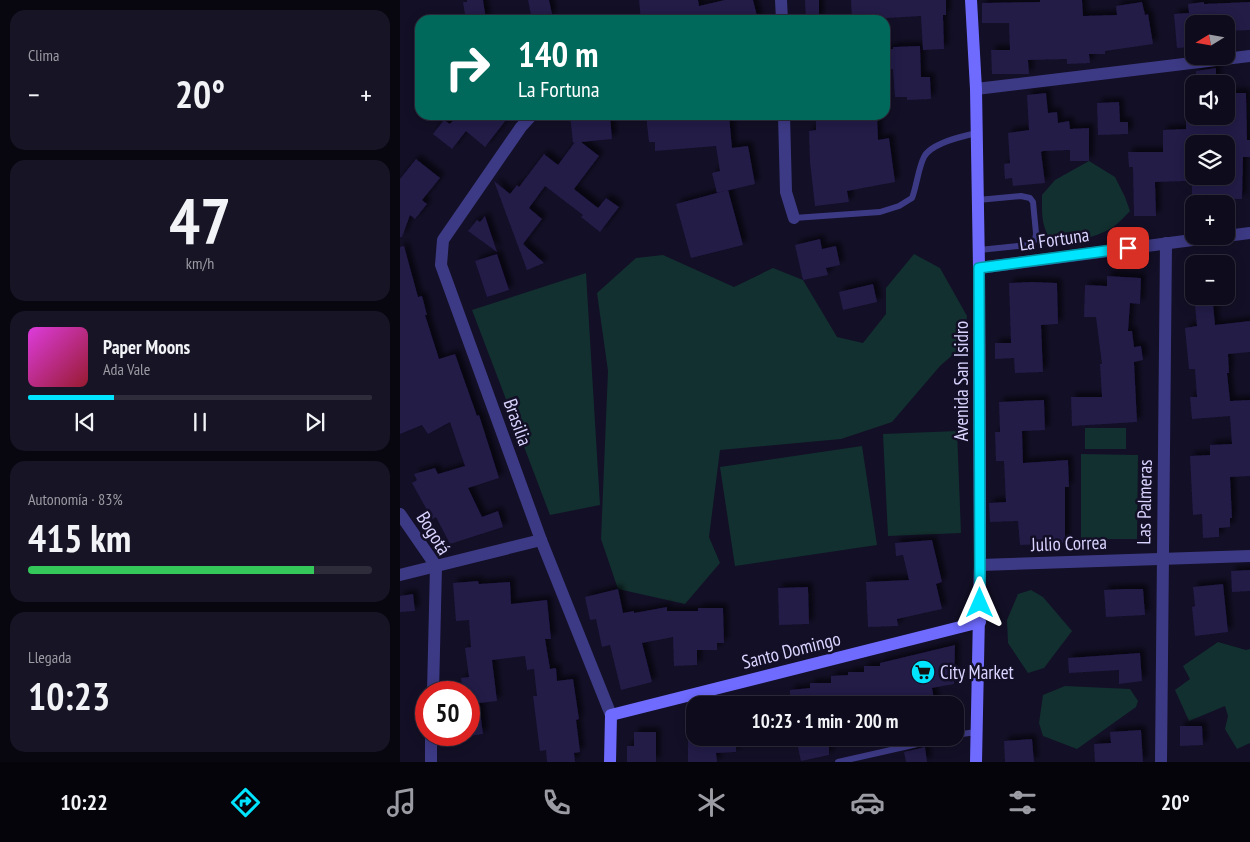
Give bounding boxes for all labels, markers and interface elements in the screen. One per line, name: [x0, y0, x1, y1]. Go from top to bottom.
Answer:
north arrow: [1185, 15, 1235, 65]
map controls: [1185, 15, 1235, 305]
text: 140 m: [518, 31, 599, 77]
icon: right: [435, 35, 500, 100]
text: Clima: [28, 45, 59, 65]
text: 20°: [175, 69, 225, 118]
text: La Fortuna: [518, 75, 600, 103]
button: sound: [1185, 75, 1235, 125]
text: −: [28, 76, 40, 113]
text: +: [360, 76, 372, 113]
button: layers: [1185, 135, 1235, 185]
text: 47: [169, 178, 231, 262]
button: +: [1185, 195, 1235, 245]
street label: La Fortuna: [1017, 222, 1091, 256]
pin: [1107, 227, 1149, 269]
icon: arrive: [1114, 234, 1142, 262]
text: km/h: [186, 253, 214, 273]
button: −: [1185, 255, 1235, 305]
street label: Avenida San Isidro: [949, 321, 973, 441]
text: Paper Moons: [103, 335, 190, 359]
text: Ada Vale: [103, 359, 150, 379]
street label: Brasilia: [498, 395, 538, 449]
icon: previous: [71, 408, 99, 436]
icon: pause: [186, 408, 214, 436]
icon: next: [301, 408, 329, 436]
street label: Las Palmeras: [1131, 459, 1157, 545]
text: Autonomía · 83%: [28, 489, 123, 509]
street label: Bogotá: [412, 507, 456, 559]
text: 415 km: [28, 513, 131, 562]
street label: Julio Correa: [1030, 530, 1107, 556]
position arrow: [953, 576, 1005, 628]
street label: Santo Domingo: [739, 626, 843, 674]
text: Llegada: [28, 647, 72, 667]
supermarket icon: City Market: [910, 659, 936, 685]
place label: City Market: [940, 660, 1014, 684]
text: 10:23: [28, 671, 110, 720]
speed limit sign: 50: [415, 681, 480, 746]
text: 10:23 · 1 min · 200 m: [752, 709, 898, 733]
icon: directions: [228, 785, 263, 820]
icon: music: [384, 785, 419, 820]
icon: phone: [539, 785, 574, 820]
icon: climate: [694, 785, 729, 820]
icon: car: [850, 785, 885, 820]
icon: filters: [1005, 785, 1040, 820]
text: 10:22: [60, 788, 108, 816]
text: 20°: [1161, 788, 1190, 816]

